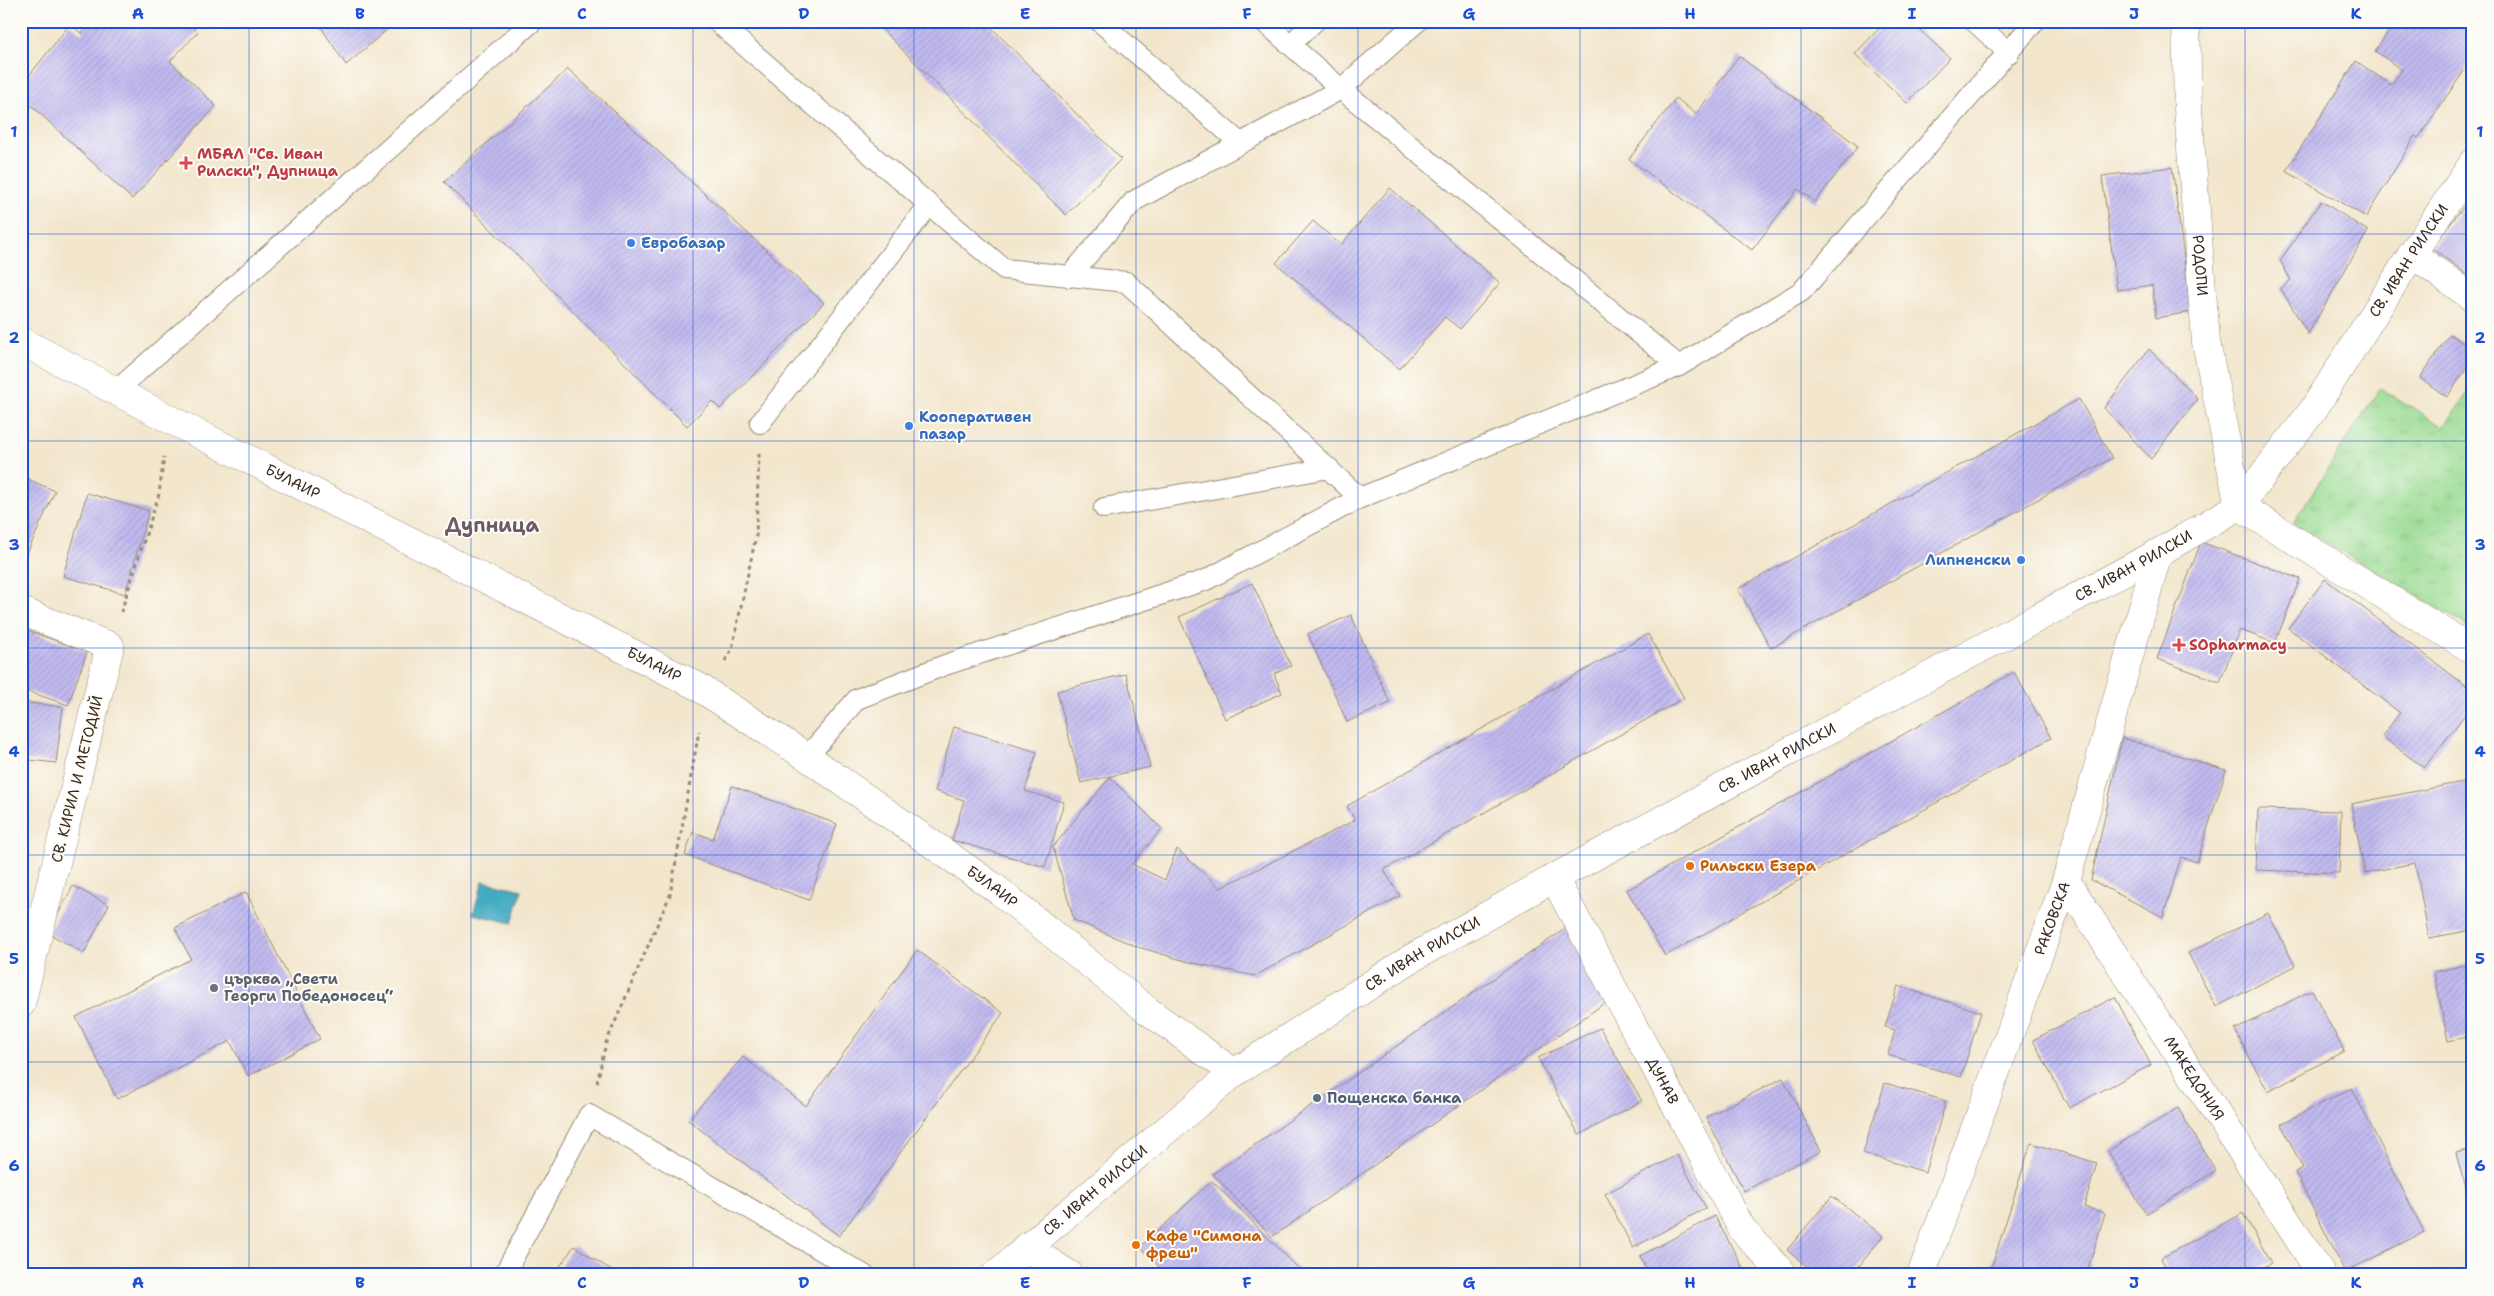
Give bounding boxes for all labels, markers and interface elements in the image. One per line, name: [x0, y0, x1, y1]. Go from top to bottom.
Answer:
text: A: [132, 3, 144, 24]
text: B: [355, 3, 365, 24]
text: C: [577, 3, 587, 24]
text: D: [798, 3, 810, 24]
text: E: [1020, 3, 1030, 24]
text: F: [1242, 3, 1252, 24]
text: G: [1463, 3, 1476, 24]
text: H: [1684, 3, 1696, 24]
text: I: [1908, 3, 1917, 24]
text: J: [2129, 3, 2139, 24]
text: K: [2351, 3, 2362, 24]
text: 1: [10, 121, 18, 142]
text: 1: [2476, 121, 2484, 142]
place label: МБАЛ "Св. Иван Рилски", Дупница: [197, 144, 339, 181]
marker: МБАЛ "Св. Иван Рилски", Дупница: [179, 156, 193, 170]
street label: СВ. ИВАН РИЛСКИ: [2364, 200, 2453, 321]
place label: Евробазар: [641, 233, 725, 253]
street label: РОДОПИ: [2188, 234, 2212, 297]
marker: Евробазар: [625, 237, 637, 249]
text: 2: [8, 327, 20, 348]
text: 2: [2474, 327, 2486, 348]
place label: Кооперативен пазар: [919, 407, 1031, 444]
marker: Кооперативен пазар: [903, 420, 915, 432]
street label: БУЛАИР: [262, 459, 324, 504]
district label: Дупница: [445, 512, 539, 538]
street label: СВ. ИВАН РИЛСКИ: [2071, 525, 2196, 606]
text: 3: [8, 534, 20, 555]
text: 3: [2474, 534, 2486, 555]
place label: Липненски: [1925, 550, 2012, 570]
marker: Липненски: [2015, 554, 2027, 566]
place label: SOpharmacy: [2189, 635, 2287, 655]
marker: SOpharmacy: [2173, 639, 2185, 651]
street label: БУЛАИР: [623, 642, 685, 687]
street label: СВ. КИРИЛ И МЕТОДИЙ: [46, 693, 107, 865]
street label: СВ. ИВАН РИЛСКИ: [1714, 718, 1839, 798]
text: 4: [8, 741, 20, 762]
text: 4: [2474, 741, 2486, 762]
place label: Рильски Езера: [1700, 856, 1817, 876]
marker: Рильски Езера: [1684, 860, 1696, 872]
street label: БУЛАИР: [963, 861, 1022, 912]
street label: РАКОВСКА: [2030, 879, 2075, 958]
street label: СВ. ИВАН РИЛСКИ: [1361, 912, 1484, 996]
text: 5: [9, 948, 19, 969]
text: 5: [2475, 948, 2485, 969]
place label: църква „Свети Георги Победоносец“: [224, 969, 393, 1006]
marker: църква „Свети Георги Победоносец“: [208, 982, 220, 994]
street label: МАКЕДОНИЯ: [2159, 1032, 2229, 1124]
street label: ДУНАВ: [1642, 1054, 1683, 1108]
place label: Пощенска банка: [1327, 1088, 1462, 1108]
marker: Пощенска банка: [1311, 1092, 1323, 1104]
street label: СВ. ИВАН РИЛСКИ: [1038, 1140, 1152, 1240]
text: 6: [8, 1155, 20, 1176]
text: 6: [2474, 1155, 2486, 1176]
place label: Кафе "Симона фреш": [1146, 1226, 1262, 1263]
marker: Кафе "Симона фреш": [1130, 1239, 1142, 1251]
text: A: [132, 1272, 144, 1293]
text: B: [355, 1272, 365, 1293]
text: C: [577, 1272, 587, 1293]
text: D: [798, 1272, 810, 1293]
text: E: [1020, 1272, 1030, 1293]
text: F: [1242, 1272, 1252, 1293]
text: G: [1463, 1272, 1476, 1293]
text: H: [1684, 1272, 1696, 1293]
text: I: [1908, 1272, 1917, 1293]
text: J: [2129, 1272, 2139, 1293]
text: K: [2351, 1272, 2362, 1293]

